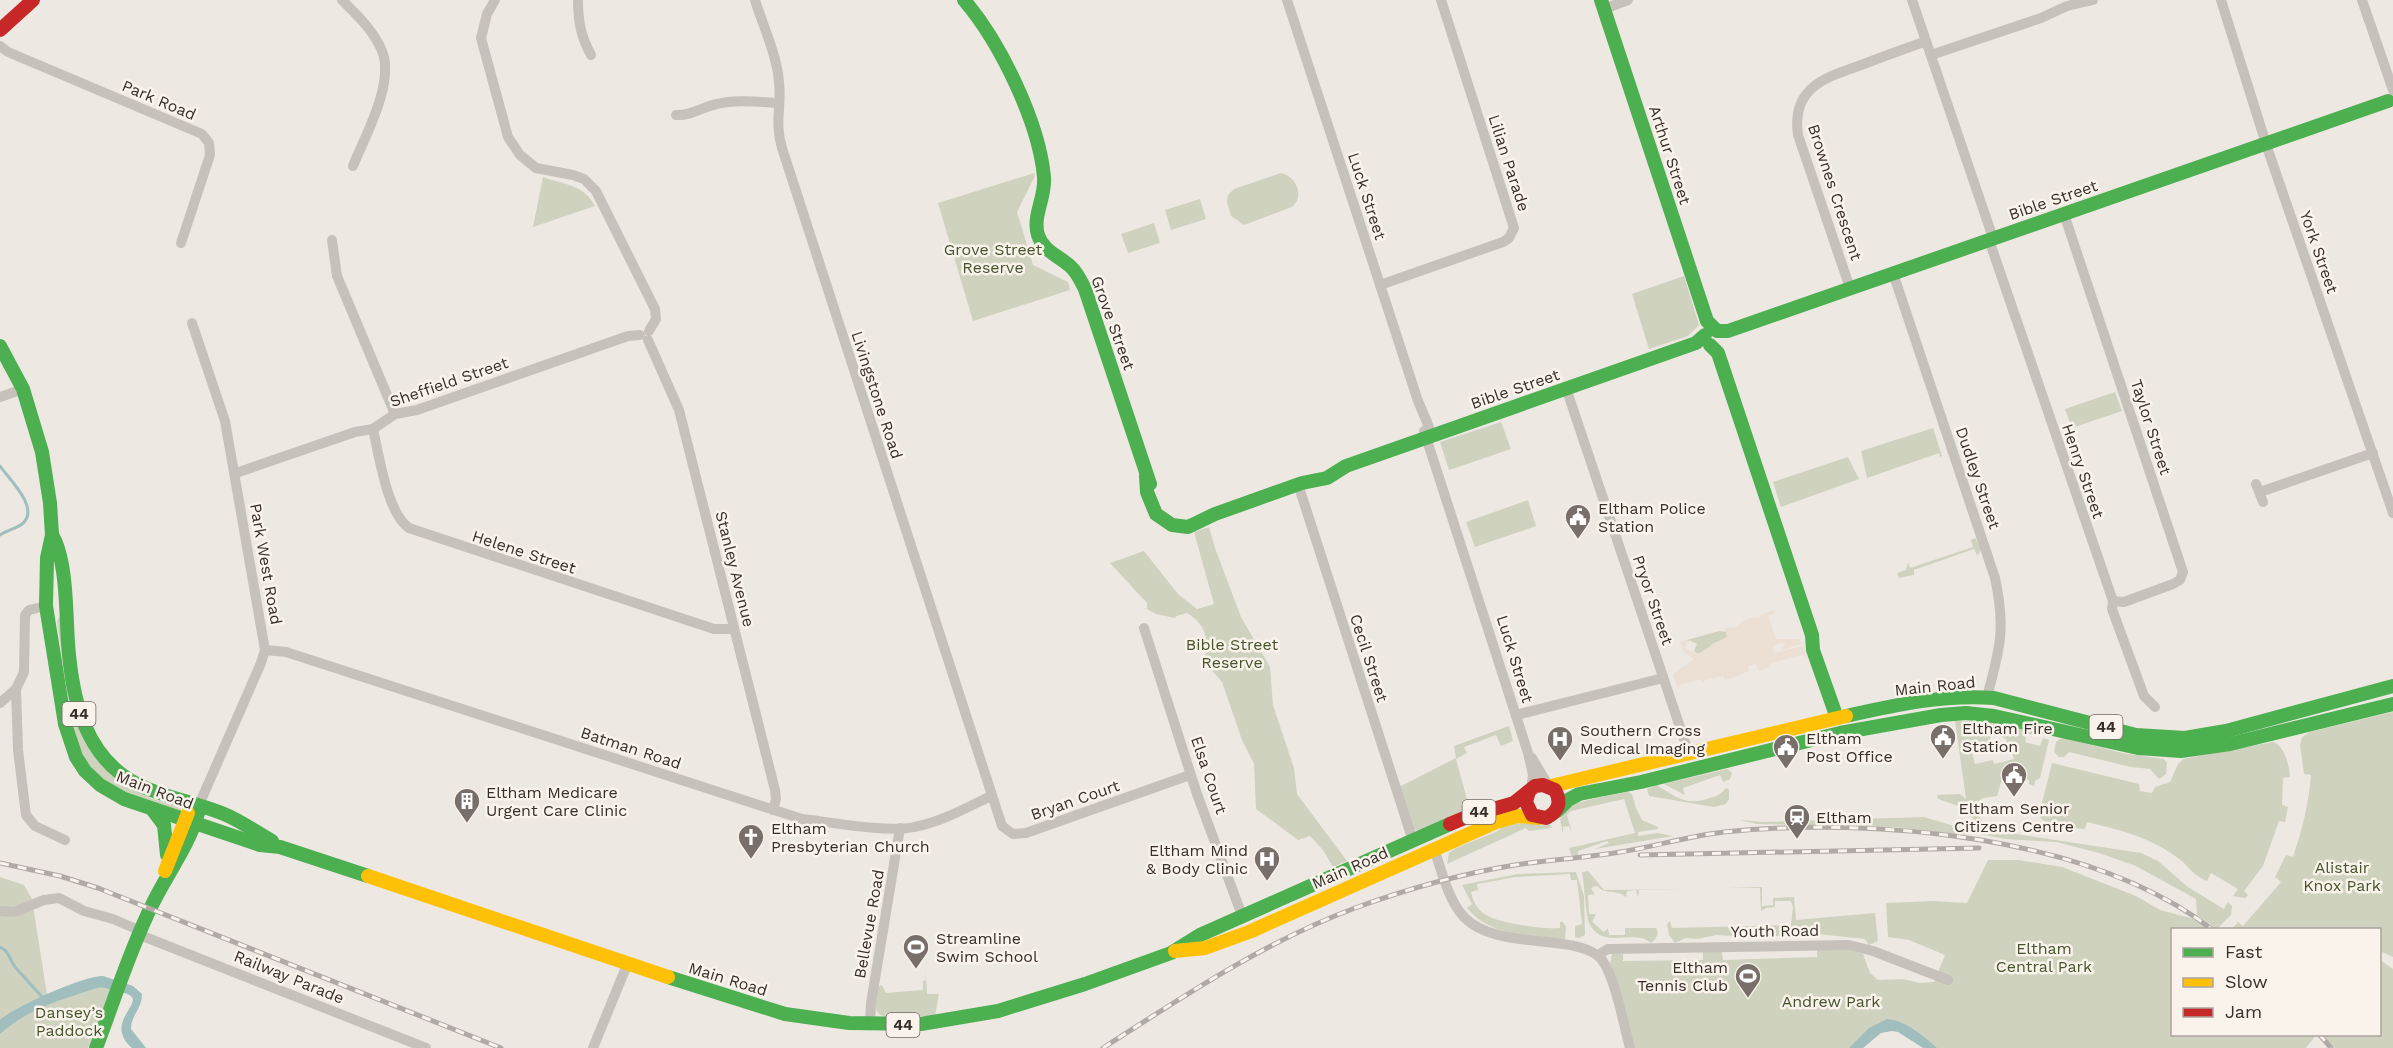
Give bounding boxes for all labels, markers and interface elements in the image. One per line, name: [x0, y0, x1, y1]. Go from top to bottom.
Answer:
street label: Park Road: [119, 76, 199, 124]
street label: Arthur Street: [1645, 103, 1695, 207]
street label: Lilian Parade: [1484, 112, 1534, 214]
street label: Brownes Crescent: [1804, 122, 1866, 263]
street label: Luck Street: [1344, 150, 1390, 242]
street label: Bible Street: [2006, 176, 2100, 224]
street label: York Street: [2296, 208, 2342, 296]
park label: Grove Street Reserve: [944, 240, 1043, 277]
street label: Grove Street: [1087, 273, 1139, 373]
street label: Livingstone Road: [847, 329, 907, 461]
street label: Sheffield Street: [387, 353, 511, 411]
street label: Bible Street: [1468, 365, 1562, 413]
street label: Taylor Street: [2127, 377, 2175, 477]
street label: Henry Street: [2058, 421, 2108, 521]
street label: Dudley Street: [1952, 424, 2004, 532]
place label: Eltham Police Station: [1598, 499, 1706, 536]
street label: Park West Road: [246, 502, 286, 626]
public building icon: Eltham Police Station: [1563, 502, 1593, 540]
street label: Stanley Avenue: [711, 509, 759, 629]
street label: Helene Street: [470, 526, 578, 578]
street label: Pryor Street: [1629, 553, 1677, 648]
street label: Cecil Street: [1346, 612, 1392, 705]
street label: Luck Street: [1493, 613, 1537, 705]
park label: Bible Street Reserve: [1186, 635, 1279, 672]
street label: Main Road: [1894, 672, 1976, 700]
road number: 44: [62, 702, 96, 726]
road number: 44: [2090, 715, 2122, 739]
place label: Eltham Fire Station: [1962, 719, 2053, 756]
place label: Southern Cross Medical Imaging: [1580, 721, 1705, 758]
public building icon: Eltham Fire Station: [1928, 722, 1958, 760]
street label: Batman Road: [578, 723, 684, 773]
hospital icon: Southern Cross Medical Imaging: [1545, 724, 1575, 762]
place label: Eltham Post Office: [1806, 729, 1893, 766]
public building icon: Eltham Post Office: [1771, 732, 1801, 770]
street label: Elsa Court: [1187, 734, 1231, 817]
public building icon: Eltham Senior Citizens Centre: [1999, 760, 2029, 798]
street label: Main Road: [114, 767, 196, 813]
street label: Bryan Court: [1028, 776, 1122, 824]
place label: Eltham Medicare Urgent Care Clinic: [486, 783, 627, 820]
building icon: Eltham Medicare Urgent Care Clinic: [452, 786, 482, 824]
place label: Eltham Senior Citizens Centre: [1954, 799, 2074, 836]
road number: 44: [1462, 800, 1496, 824]
station icon: Eltham: [1782, 802, 1812, 840]
place label: Eltham: [1816, 808, 1872, 827]
place label: Eltham Presbyterian Church: [771, 819, 930, 856]
church icon: Eltham Presbyterian Church: [736, 822, 766, 860]
place label: Eltham Mind & Body Clinic: [1146, 841, 1248, 878]
street label: Main Road: [1309, 843, 1391, 893]
hospital icon: Eltham Mind & Body Clinic: [1252, 844, 1282, 882]
park label: Alistair Knox Park: [2303, 858, 2381, 895]
street label: Bellevue Road: [850, 868, 888, 980]
street label: Youth Road: [1731, 921, 1819, 941]
legend: [2171, 928, 2381, 1036]
place label: Streamline Swim School: [936, 929, 1038, 966]
sports icon: Streamline Swim School: [901, 932, 931, 970]
park label: Eltham Central Park: [1996, 939, 2092, 976]
text: Fast: [2225, 941, 2263, 962]
street label: Railway Parade: [231, 946, 347, 1008]
street label: Main Road: [686, 958, 770, 1000]
place label: Eltham Tennis Club: [1637, 958, 1728, 995]
sports icon: Eltham Tennis Club: [1733, 961, 1763, 999]
text: Slow: [2225, 971, 2268, 992]
park label: Andrew Park: [1782, 992, 1880, 1011]
text: Jam: [2225, 1001, 2262, 1022]
park label: Dansey’s Paddock: [35, 1003, 103, 1040]
road number: 44: [886, 1013, 920, 1037]

